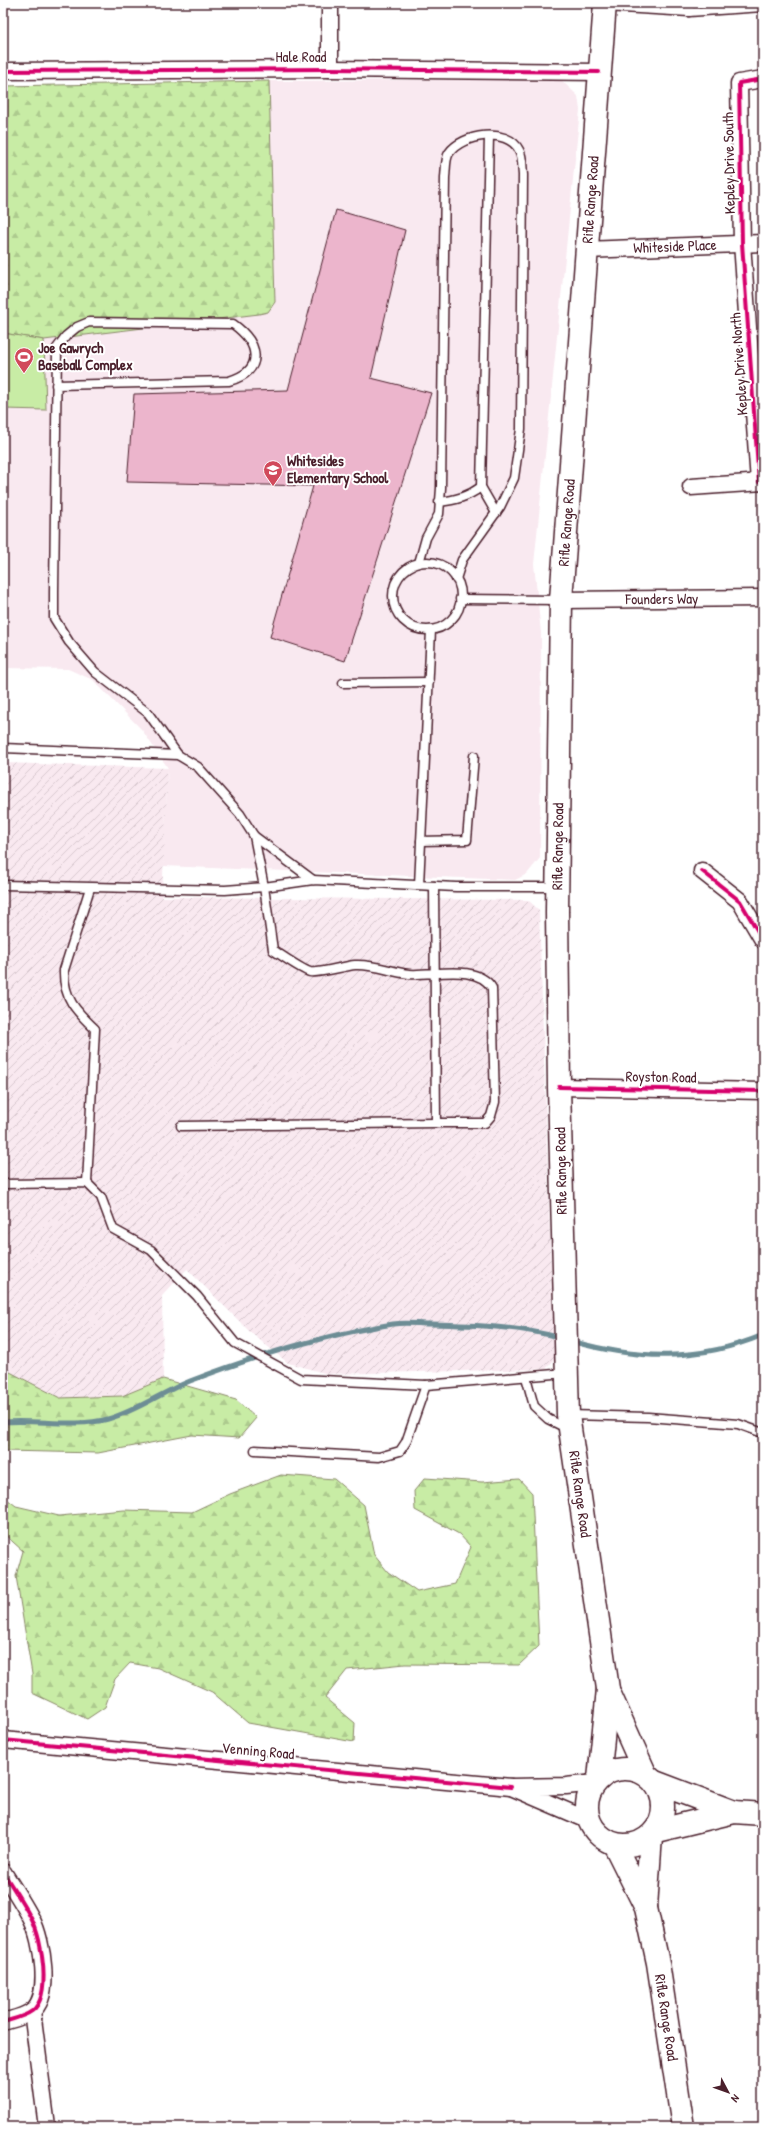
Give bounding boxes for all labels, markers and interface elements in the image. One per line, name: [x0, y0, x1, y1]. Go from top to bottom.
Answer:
street label: Hale Road: [276, 46, 327, 67]
street label: Kepley Drive South: [717, 112, 740, 214]
street label: Rifle Range Road: [576, 155, 604, 244]
street label: Whiteside Place: [633, 234, 717, 258]
street label: Kepley Drive North: [724, 312, 753, 416]
place label: Joe Gawrych Baseball Complex: [38, 337, 133, 376]
sports icon: Joe Gawrych Baseball Complex: [13, 346, 35, 374]
place label: Whitesides Elementary School: [287, 450, 389, 489]
school or university icon: Whitesides Elementary School: [262, 459, 284, 487]
street label: Rifle Range Road: [553, 478, 580, 567]
street label: Founders Way: [624, 588, 699, 609]
street label: Rifle Range Road: [546, 802, 568, 890]
street label: Royston Road: [625, 1065, 697, 1088]
street label: Rifle Range Road: [549, 1127, 572, 1215]
street label: Rifle Range Road: [564, 1449, 597, 1539]
street label: Venning Road: [221, 1737, 295, 1764]
street label: Rifle Range Road: [650, 1973, 684, 2062]
north arrow: [708, 2072, 748, 2112]
text: N: [728, 2092, 743, 2105]

